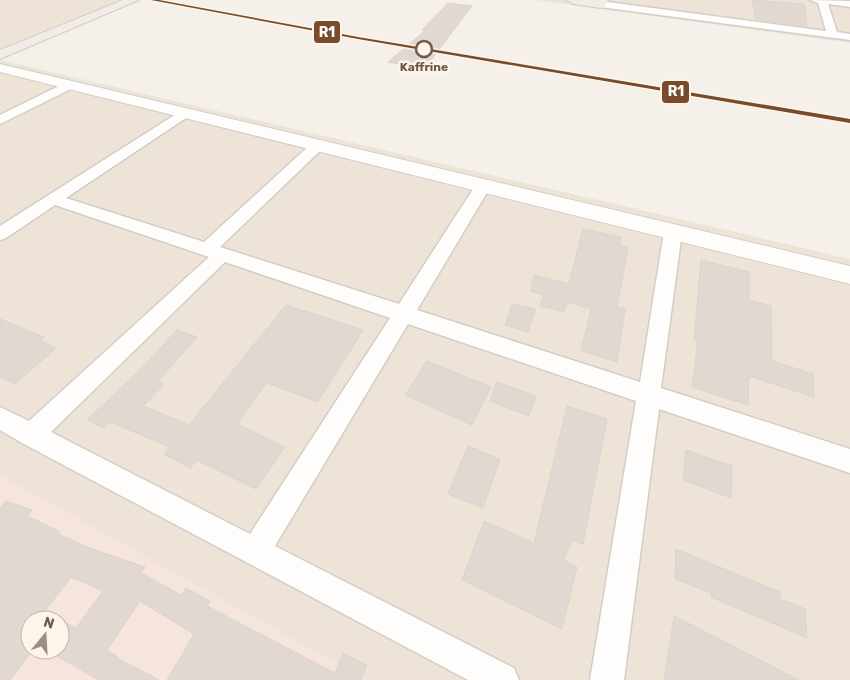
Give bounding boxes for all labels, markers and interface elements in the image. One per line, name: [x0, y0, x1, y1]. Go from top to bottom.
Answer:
line badge: R1: [313, 20, 341, 44]
text: R1: [319, 24, 335, 41]
marker: Kaffrine: [415, 40, 433, 58]
place label: Kaffrine: [400, 60, 448, 74]
line badge: R1: [661, 80, 690, 104]
text: R1: [668, 83, 684, 100]
north arrow: [20, 610, 70, 660]
text: N: [41, 613, 56, 633]

